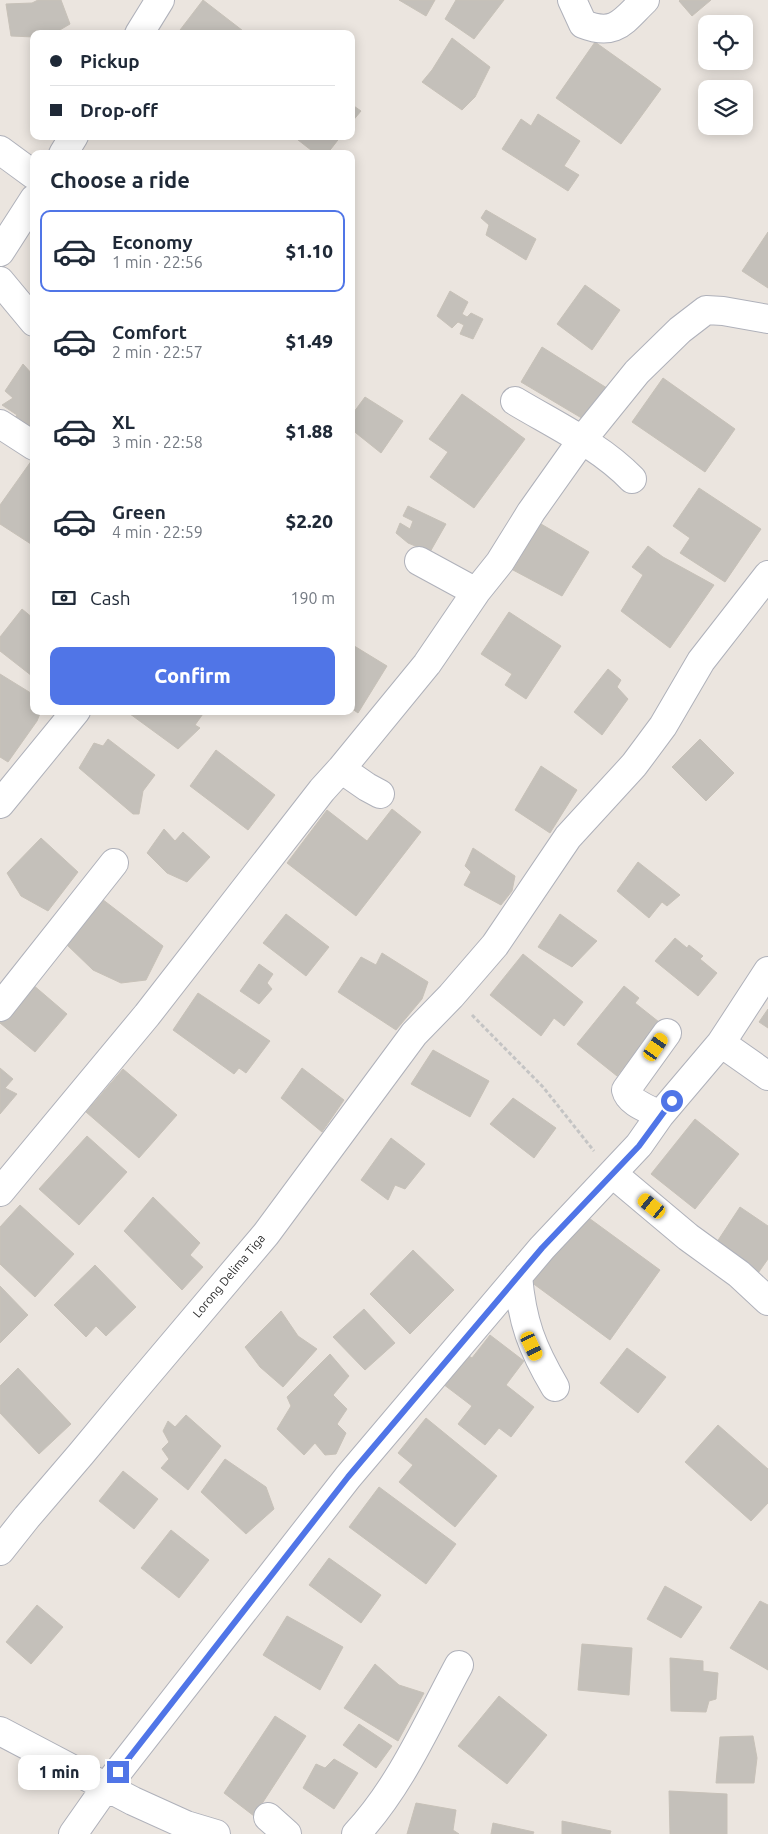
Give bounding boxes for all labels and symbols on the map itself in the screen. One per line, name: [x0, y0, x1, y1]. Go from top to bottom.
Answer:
car: [641, 1030, 670, 1064]
route start: [661, 1090, 683, 1112]
car: [635, 1191, 668, 1221]
street label: Lorong Delima Tiga: [190, 1231, 267, 1320]
car: [518, 1329, 545, 1363]
callout: 1 min: [18, 1754, 100, 1790]
route end: [107, 1761, 129, 1783]

